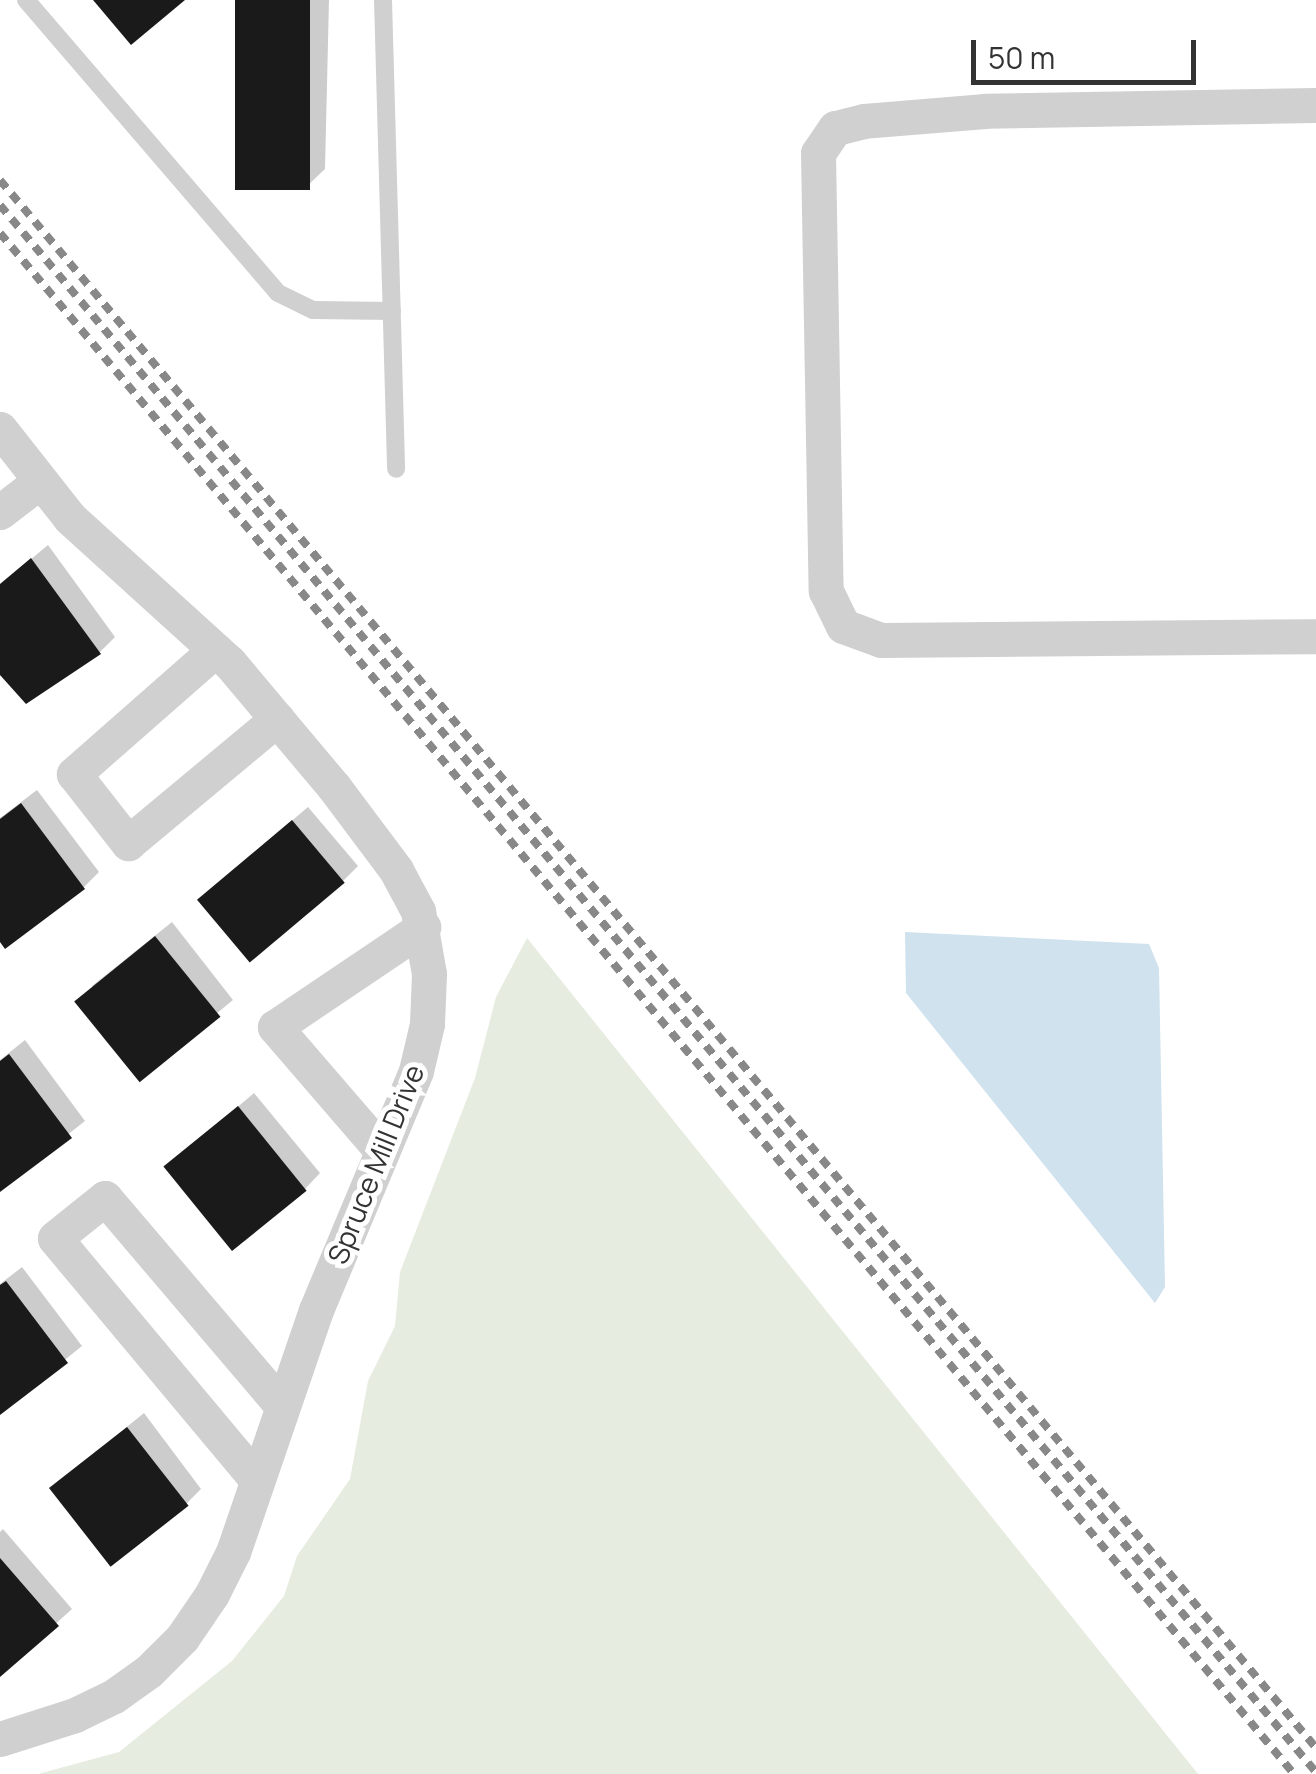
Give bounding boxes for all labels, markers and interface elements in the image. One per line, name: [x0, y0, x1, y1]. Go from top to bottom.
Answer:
scale bar: [976, 20, 1201, 82]
text: 50 m: [988, 37, 1055, 78]
street label: Spruce Mill Drive: [320, 1060, 430, 1268]

